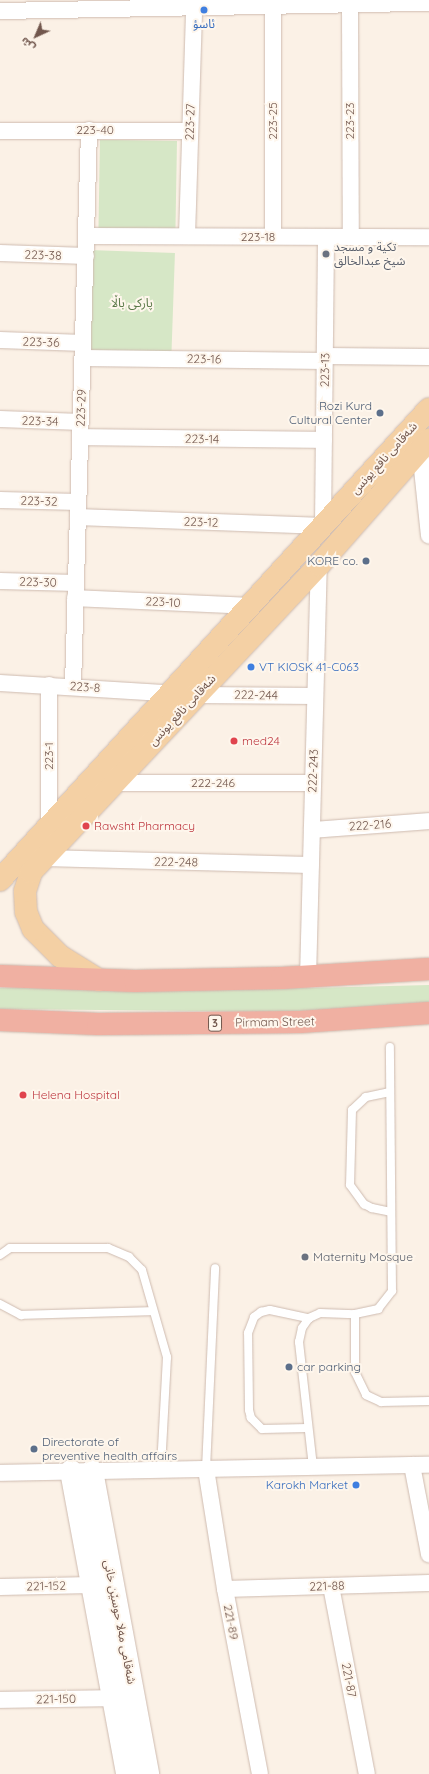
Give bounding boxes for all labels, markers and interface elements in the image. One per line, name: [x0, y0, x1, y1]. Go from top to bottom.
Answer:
marker: ئاسؤ: [199, 5, 209, 15]
north arrow: [16, 16, 56, 56]
place label: ئاسؤ: [193, 17, 215, 31]
text: ش: [17, 34, 38, 55]
street label: 223-25: [266, 102, 280, 140]
street label: 223-23: [343, 102, 357, 140]
street label: 223-27: [182, 103, 198, 141]
street label: 223-40: [76, 123, 114, 137]
street label: 223-18: [241, 230, 275, 244]
place label: تكية و مسجد شيخ عبدالخالق: [334, 240, 405, 268]
street label: 223-38: [24, 247, 62, 263]
marker: تكية و مسجد شيخ عبدالخالق: [321, 249, 331, 259]
park label: پارکی باڵا: [111, 296, 153, 310]
street label: 223-36: [22, 334, 60, 350]
street label: 223-16: [187, 351, 221, 367]
street label: 223-13: [318, 353, 332, 387]
street label: 223-29: [73, 389, 89, 427]
place label: Rozi Kurd Cultural Center: [289, 399, 372, 427]
marker: Rozi Kurd Cultural Center: [375, 408, 385, 418]
street label: 223-34: [21, 413, 59, 429]
street label: شەقامی نافع یونس: [348, 419, 420, 497]
street label: 223-14: [185, 432, 219, 446]
street label: 223-32: [20, 493, 58, 509]
street label: 223-12: [183, 514, 219, 530]
place label: KORE co.: [307, 554, 358, 568]
marker: KORE co.: [361, 556, 371, 566]
street label: 223-30: [19, 574, 57, 590]
street label: 223-10: [145, 594, 181, 610]
place label: VT KIOSK 41-C063: [259, 660, 359, 674]
marker: VT KIOSK 41-C063: [246, 662, 256, 672]
street label: شەقامی نافع یونس: [145, 671, 219, 749]
street label: 223-8: [69, 679, 101, 695]
street label: 222-244: [234, 687, 278, 703]
place label: med24: [242, 734, 280, 748]
marker: med24: [229, 736, 239, 746]
street label: 223-1: [42, 742, 56, 770]
street label: 222-243: [305, 749, 321, 793]
street label: 222-246: [191, 776, 235, 790]
street label: 222-216: [348, 816, 392, 834]
place label: Rawsht Pharmacy: [94, 819, 195, 833]
marker: Rawsht Pharmacy: [81, 821, 91, 831]
street label: 222-248: [154, 854, 198, 870]
road number: 3: [208, 1014, 222, 1032]
street label: Pirmam Street: [235, 1014, 315, 1030]
place label: Helena Hospital: [32, 1088, 120, 1102]
marker: Helena Hospital: [17, 1089, 29, 1101]
place label: Maternity Mosque: [313, 1250, 413, 1264]
marker: Maternity Mosque: [300, 1252, 310, 1262]
place label: car parking: [297, 1360, 361, 1374]
marker: car parking: [284, 1362, 294, 1372]
place label: Directorate of preventive health affairs: [42, 1435, 177, 1463]
marker: Directorate of preventive health affairs: [29, 1444, 39, 1454]
place label: Karokh Market: [266, 1478, 348, 1492]
marker: Karokh Market: [351, 1480, 361, 1490]
street label: شەقامی مەلا حوسێن خانی: [101, 1559, 139, 1685]
street label: 221-152: [26, 1578, 66, 1594]
street label: 221-88: [309, 1578, 345, 1594]
street label: 221-89: [221, 1603, 241, 1641]
street label: 221-87: [339, 1662, 359, 1698]
street label: 221-150: [36, 1691, 76, 1707]

